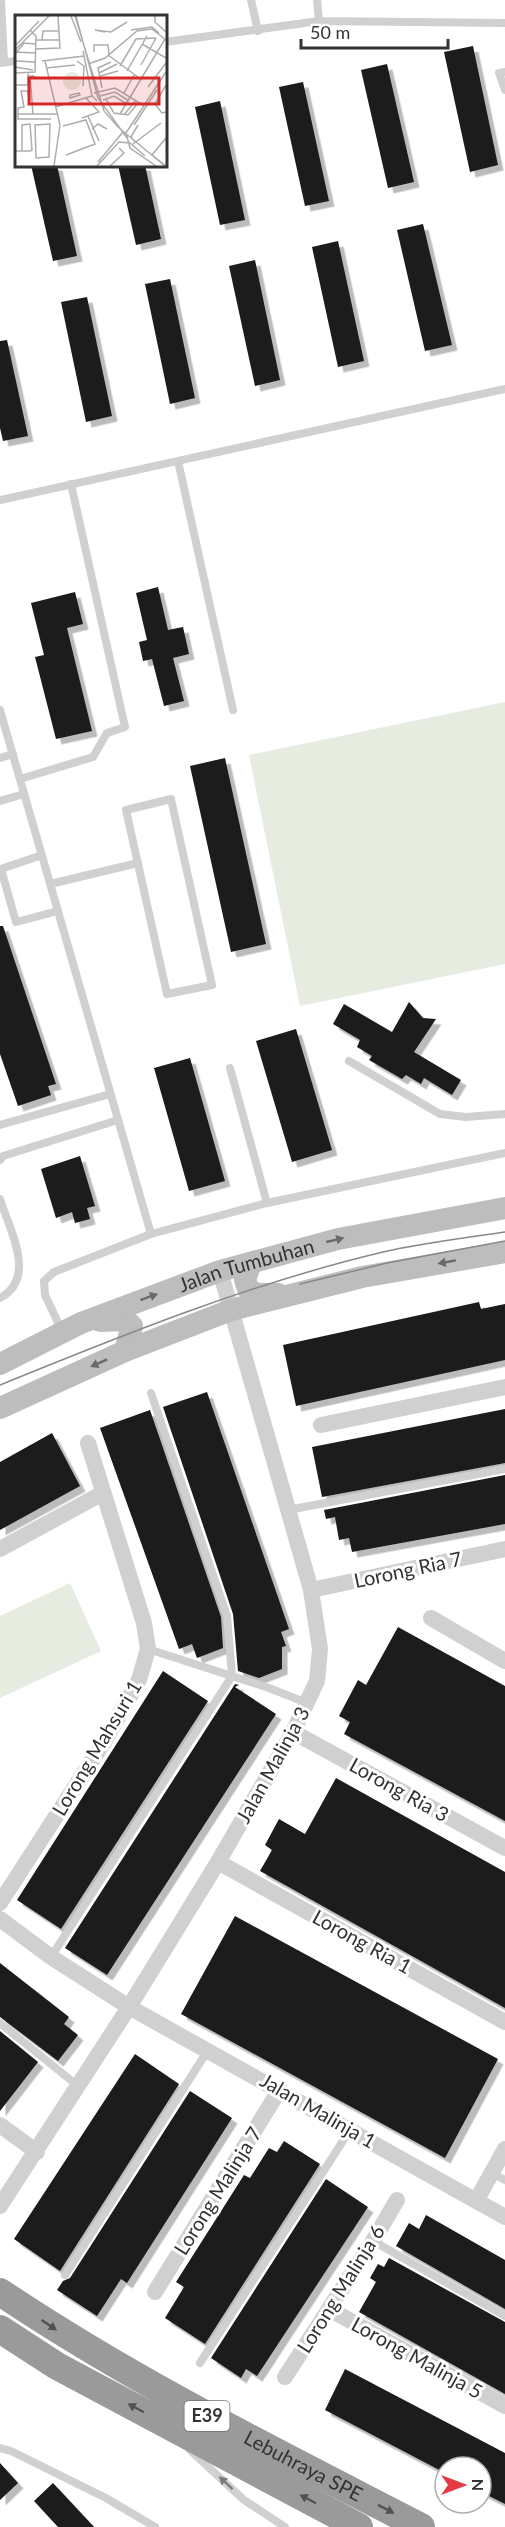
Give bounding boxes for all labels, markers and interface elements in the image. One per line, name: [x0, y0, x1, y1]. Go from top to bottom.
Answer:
scale bar: [301, 12, 448, 50]
inset map: [15, 15, 166, 166]
text: 50 m: [310, 21, 350, 43]
street label: Jalan Tumbuhan: [175, 1233, 317, 1297]
one-way arrow: [326, 1235, 345, 1244]
one-way arrow: [438, 1258, 457, 1267]
one-way arrow: [140, 1291, 158, 1301]
one-way arrow: [90, 1358, 107, 1367]
street label: Lorong Ria 7: [352, 1546, 464, 1592]
street label: Lorong Mahsuri 1: [46, 1675, 146, 1820]
street label: Jalan Malinja 3: [230, 1702, 314, 1827]
street label: Lorong Ria 3: [346, 1752, 453, 1826]
street label: Lorong Ria 1: [309, 1904, 416, 1978]
street label: Jalan Malinja 1: [257, 2067, 380, 2153]
street label: Lorong Malinja 7: [168, 2122, 266, 2259]
street label: Lorong Malinja 6: [291, 2220, 389, 2357]
street label: Lorong Malinja 5: [348, 2311, 487, 2403]
one-way arrow: [40, 2319, 56, 2331]
road number: E39: [184, 2401, 230, 2431]
one-way arrow: [127, 2403, 145, 2413]
street label: Lebuhraya SPE: [241, 2425, 367, 2506]
north arrow: [433, 2455, 493, 2515]
one-way arrow: [219, 2477, 234, 2490]
text: N: [469, 2479, 488, 2491]
one-way arrow: [299, 2494, 316, 2504]
one-way arrow: [377, 2504, 394, 2514]

